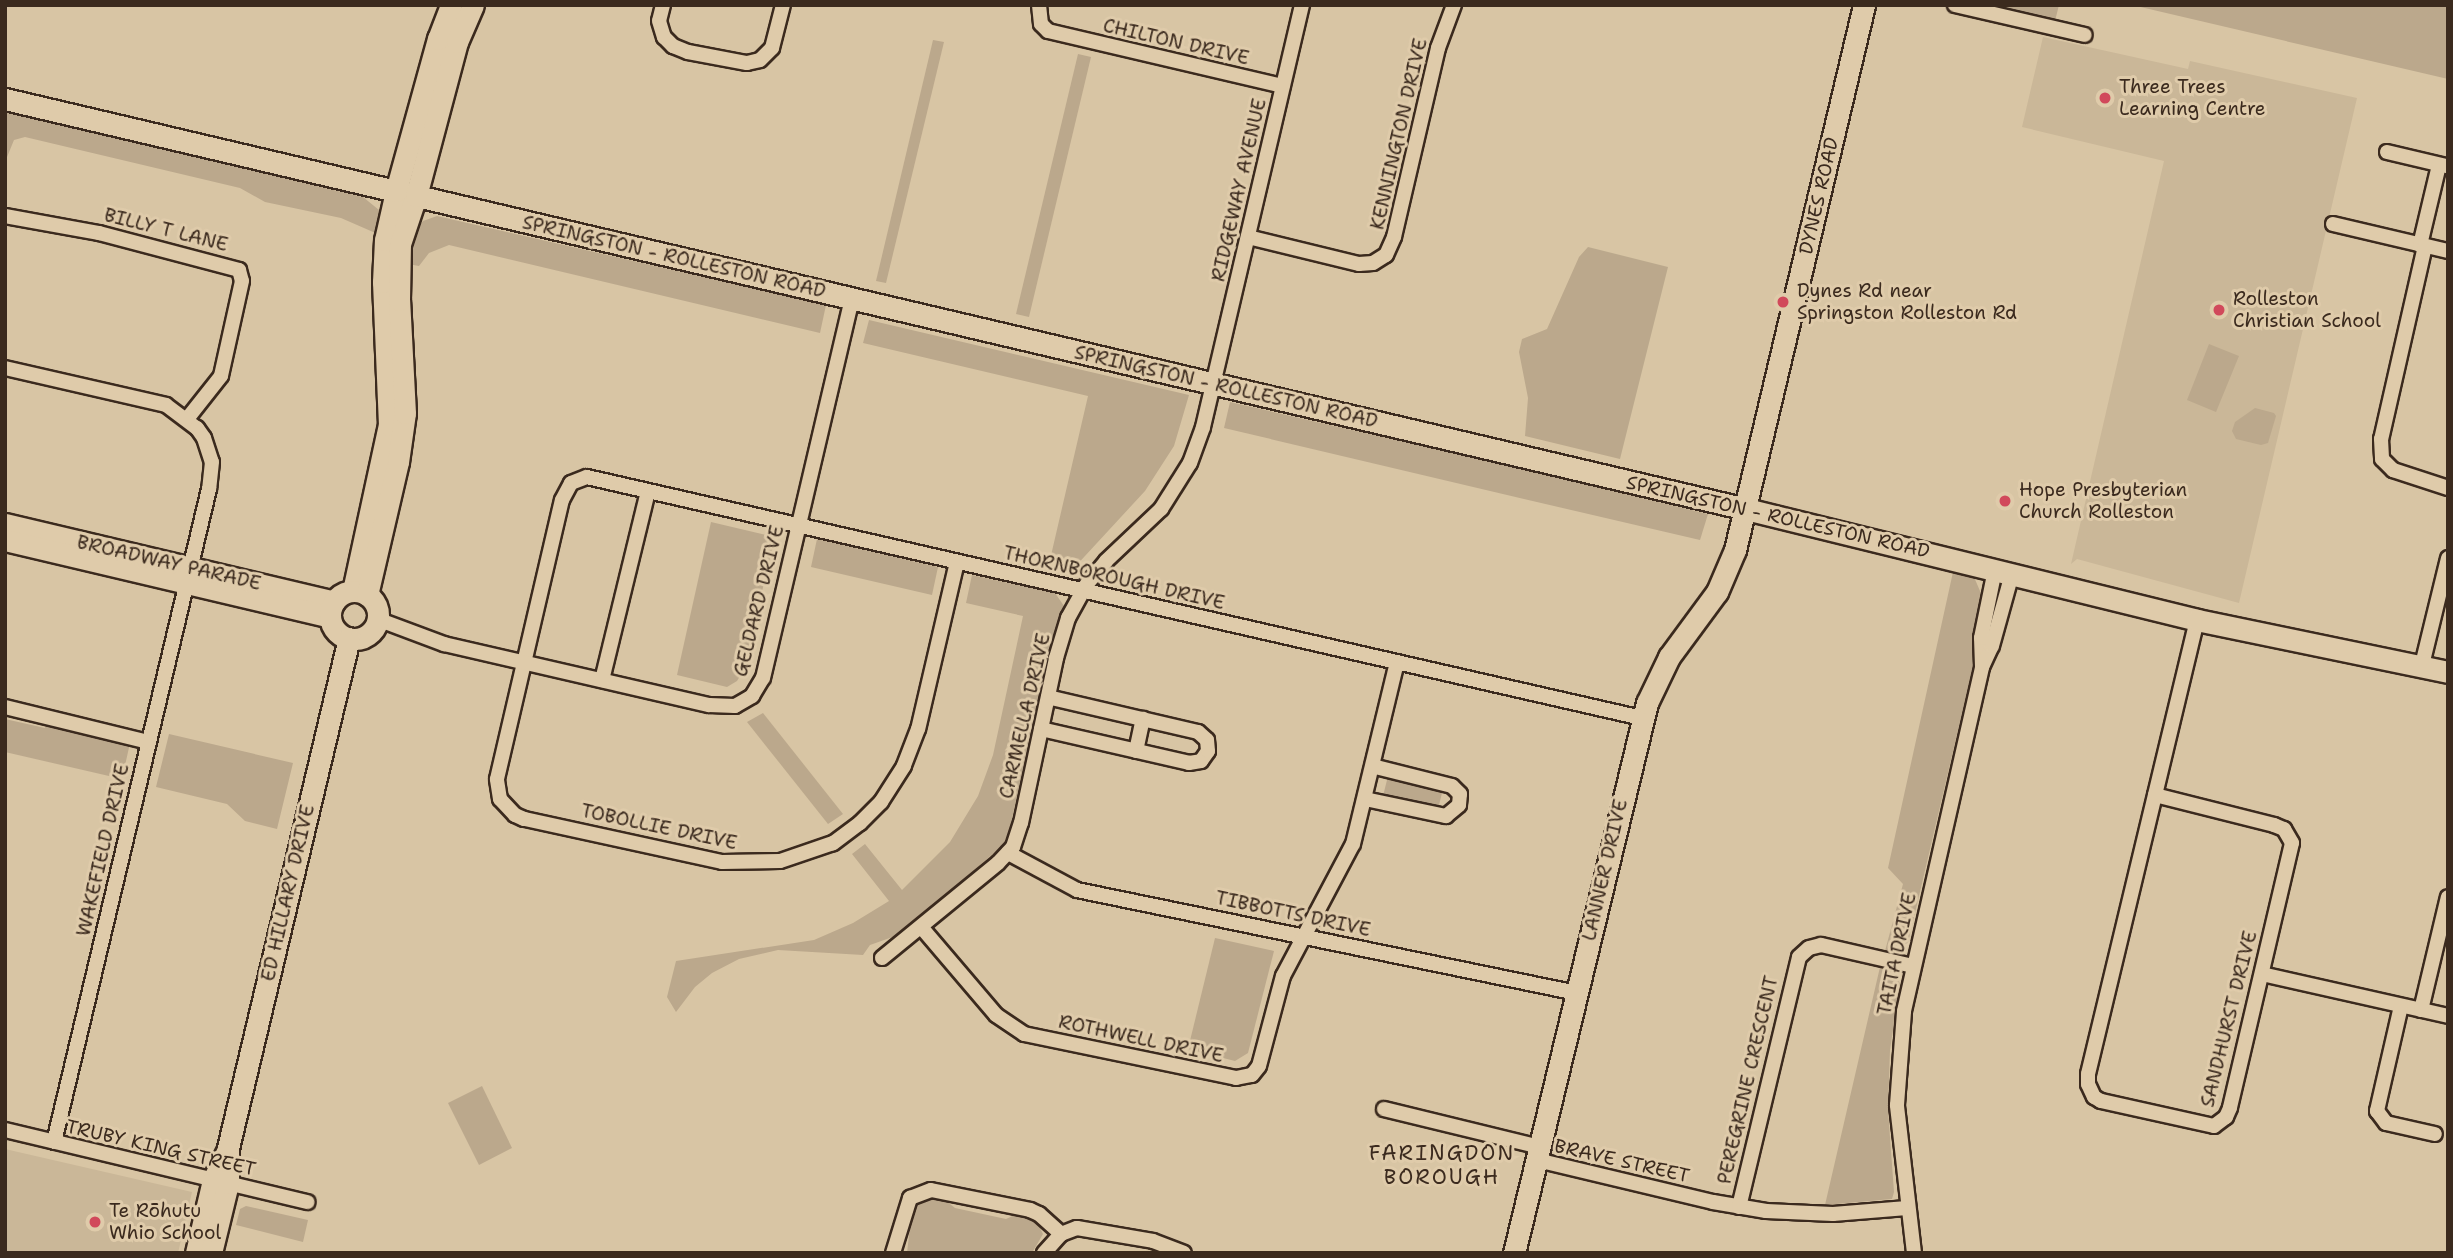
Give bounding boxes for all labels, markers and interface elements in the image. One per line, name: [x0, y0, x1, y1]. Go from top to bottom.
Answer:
street label: CHILTON DRIVE: [1101, 14, 1251, 70]
street label: KENNINGTON DRIVE: [1366, 36, 1432, 232]
place label: Three Trees Learning Centre: [2119, 76, 2266, 120]
marker: Three Trees Learning Centre: [2097, 90, 2113, 106]
street label: RIDGEWAY AVENUE: [1207, 96, 1271, 284]
street label: DYNES ROAD: [1794, 135, 1844, 257]
street label: BILLY T LANE: [102, 204, 230, 256]
street label: SPRINGSTON - ROLLESTON ROAD: [520, 211, 828, 303]
place label: Dynes Rd near Springston Rolleston Rd: [1797, 280, 2017, 324]
place label: Rolleston Christian School: [2233, 288, 2381, 332]
marker: Dynes Rd near Springston Rolleston Rd: [1775, 294, 1791, 310]
marker: Rolleston Christian School: [2211, 302, 2227, 318]
street label: SPRINGSTON - ROLLESTON ROAD: [1072, 341, 1380, 433]
street label: SPRINGSTON - ROLLESTON ROAD: [1624, 471, 1932, 563]
place label: Hope Presbyterian Church Rolleston: [2019, 479, 2187, 523]
marker: Hope Presbyterian Church Rolleston: [1997, 493, 2013, 509]
street label: GELDARD DRIVE: [729, 523, 789, 679]
street label: BROADWAY PARADE: [75, 531, 263, 595]
street label: THORNBOROUGH DRIVE: [1001, 541, 1227, 615]
street label: CARMELLA DRIVE: [995, 631, 1055, 801]
street label: WAKEFIELD DRIVE: [72, 761, 134, 939]
street label: LANNER DRIVE: [1578, 797, 1632, 943]
street label: TOBOLLIE DRIVE: [579, 799, 739, 855]
street label: ED HILLARY DRIVE: [257, 802, 319, 984]
street label: TIBBOTTS DRIVE: [1213, 886, 1373, 942]
street label: TAITA DRIVE: [1873, 891, 1921, 1017]
street label: SANDHURST DRIVE: [2196, 928, 2262, 1110]
street label: PEREGRINE CRESCENT: [1713, 974, 1783, 1186]
street label: ROTHWELL DRIVE: [1057, 1010, 1225, 1068]
street label: TRUBY KING STREET: [64, 1115, 258, 1181]
street label: BRAVE STREET: [1552, 1134, 1692, 1188]
district label: FARINGDON BOROUGH: [1370, 1140, 1514, 1190]
place label: Te Rōhutu Whio School: [109, 1200, 221, 1244]
marker: Te Rōhutu Whio School: [87, 1214, 103, 1230]

